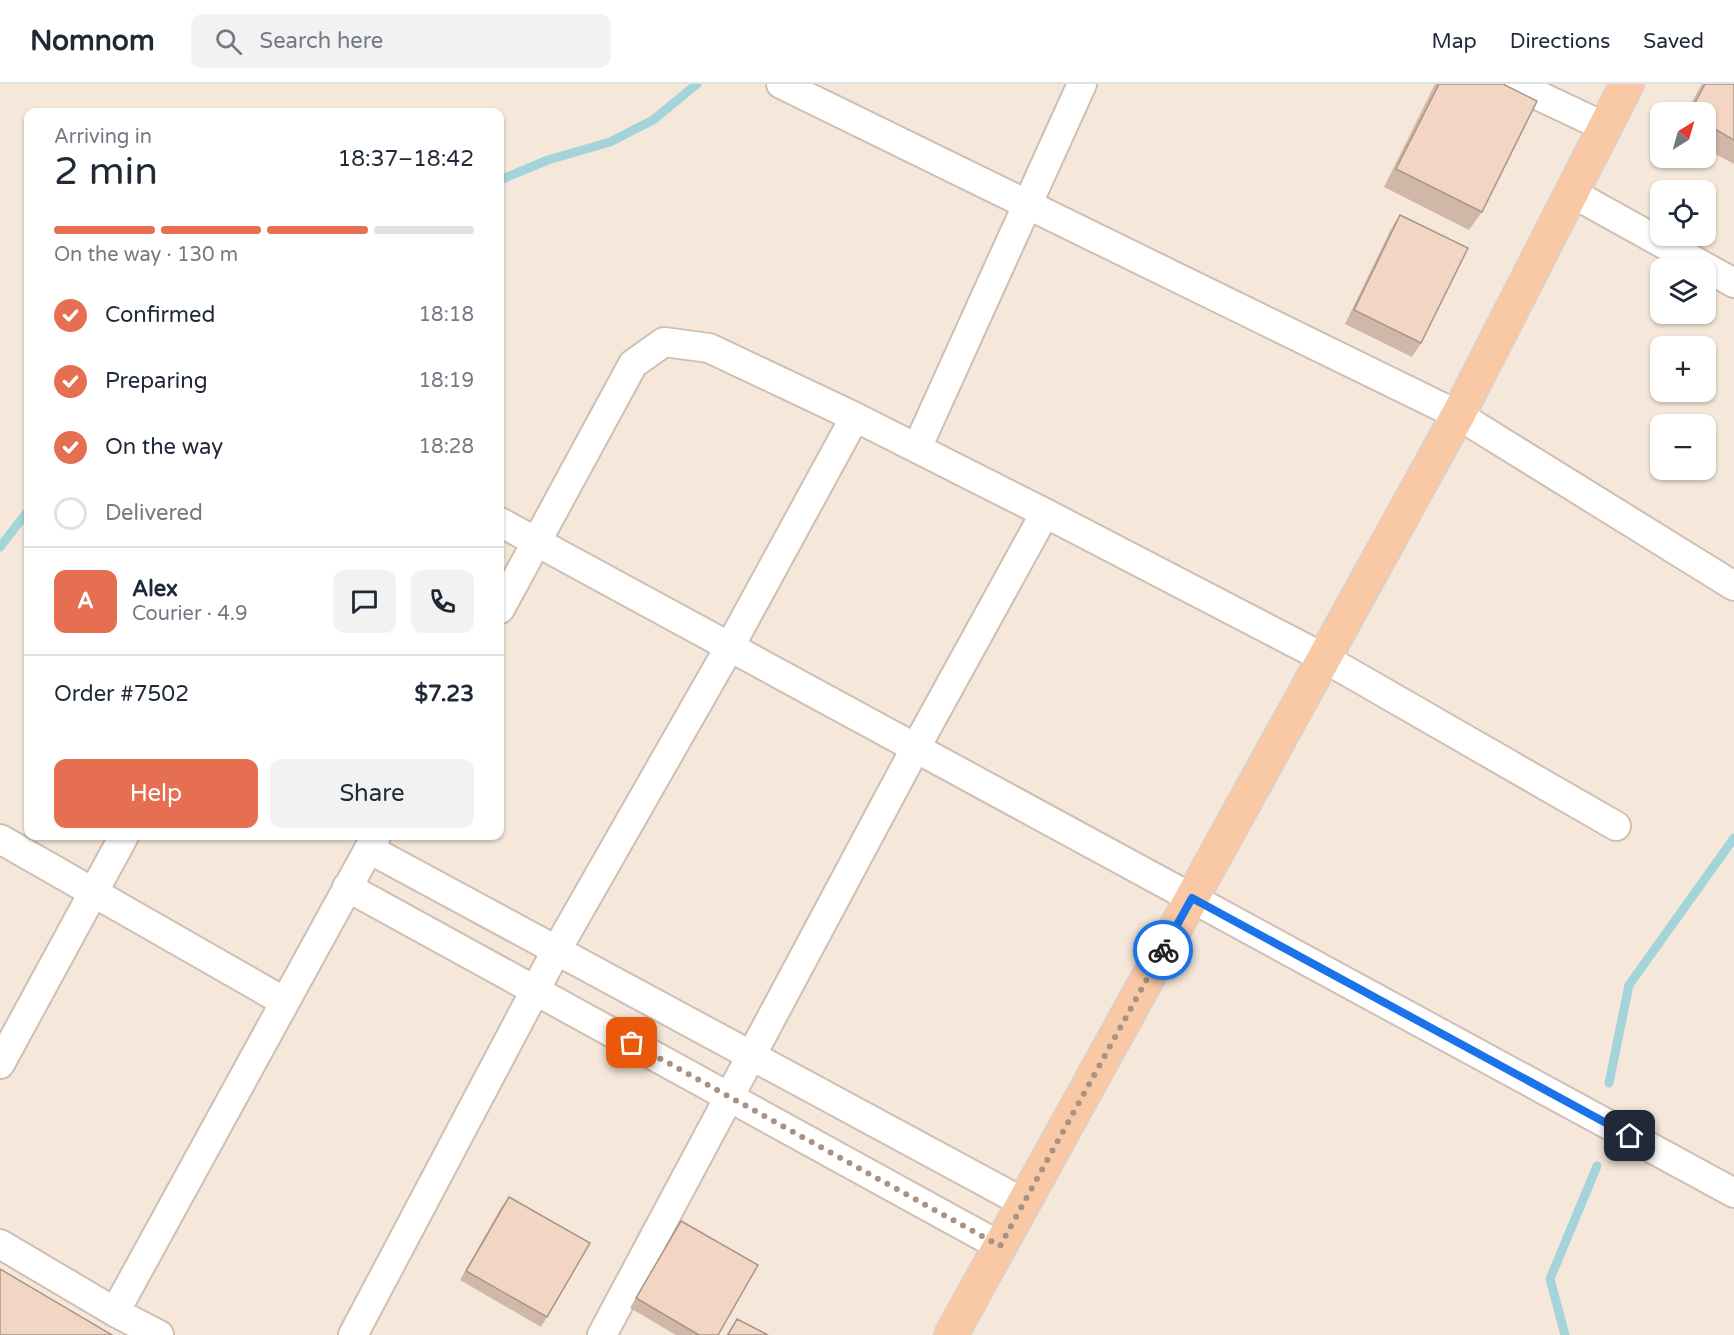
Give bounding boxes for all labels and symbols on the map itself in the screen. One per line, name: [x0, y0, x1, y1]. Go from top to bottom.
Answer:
north arrow: [1650, 102, 1716, 168]
courier: [1133, 920, 1193, 980]
pin: [606, 1017, 657, 1068]
pin: [1604, 1110, 1655, 1161]

